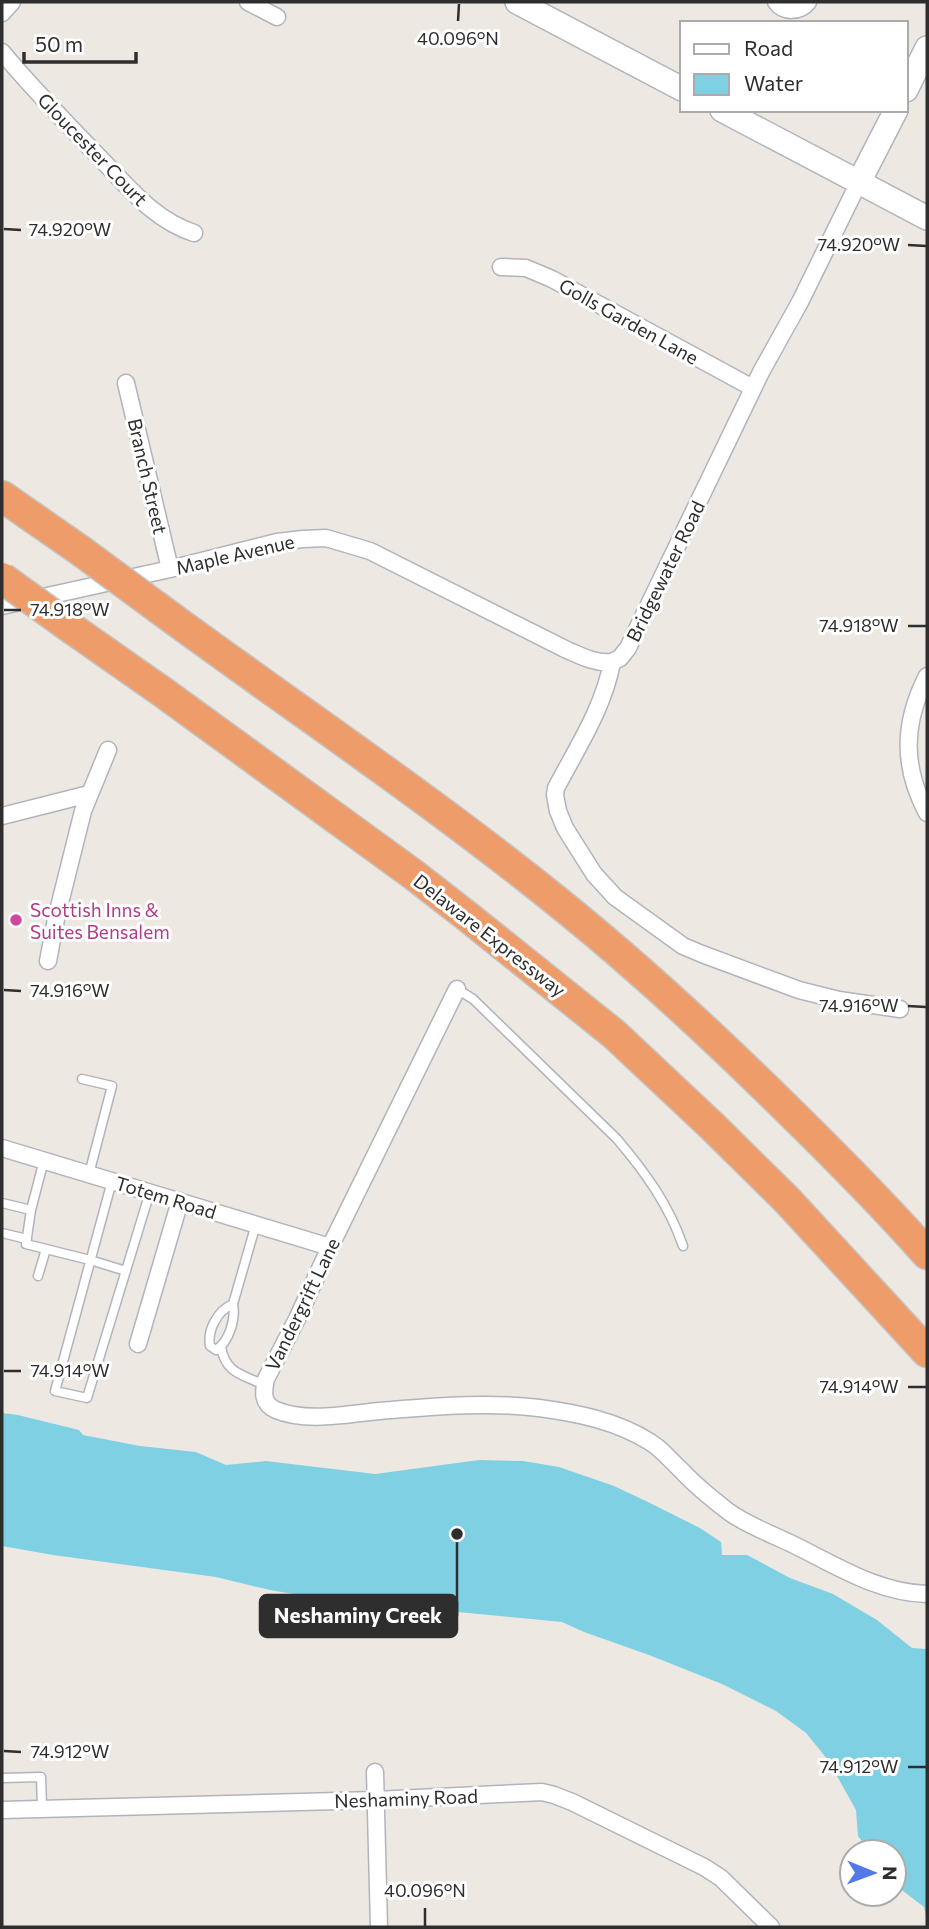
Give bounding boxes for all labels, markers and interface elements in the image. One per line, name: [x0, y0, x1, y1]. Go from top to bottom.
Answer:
scale bar: [24, 21, 136, 65]
legend: [680, 21, 908, 112]
text: 40.096°N: [417, 27, 499, 49]
text: 50 m: [35, 31, 83, 56]
text: Road: [744, 35, 793, 60]
text: Water: [744, 70, 803, 95]
street label: Gloucester Court: [33, 88, 153, 210]
text: 74.920°W: [29, 218, 111, 240]
text: 74.920°W: [818, 233, 900, 255]
street label: Golls Garden Lane: [555, 273, 703, 369]
street label: Branch Street: [124, 416, 173, 536]
street label: Bridgewater Road: [621, 497, 709, 645]
street label: Maple Avenue: [173, 529, 297, 579]
text: 74.918°W: [30, 598, 110, 620]
text: 74.918°W: [819, 614, 899, 636]
street label: Delaware Expressway: [410, 869, 570, 1001]
place label: Scottish Inns & Suites Bensalem: [30, 898, 170, 943]
marker: Scottish Inns & Suites Bensalem: [8, 912, 24, 928]
text: 74.916°W: [30, 979, 110, 1001]
text: 74.916°W: [819, 994, 899, 1016]
street label: Totem Road: [113, 1171, 219, 1223]
street label: Vandergrift Lane: [260, 1234, 344, 1374]
text: 74.914°W: [30, 1359, 110, 1381]
text: 74.914°W: [819, 1375, 899, 1397]
callout: Neshaminy Creek: [260, 1595, 457, 1637]
text: Neshaminy Creek: [274, 1602, 442, 1627]
text: 74.912°W: [31, 1740, 109, 1762]
text: 74.912°W: [820, 1755, 898, 1777]
street label: Neshaminy Road: [334, 1784, 478, 1812]
north arrow: [838, 1838, 908, 1908]
text: N: [879, 1866, 902, 1881]
text: 40.096°N: [384, 1879, 466, 1901]

